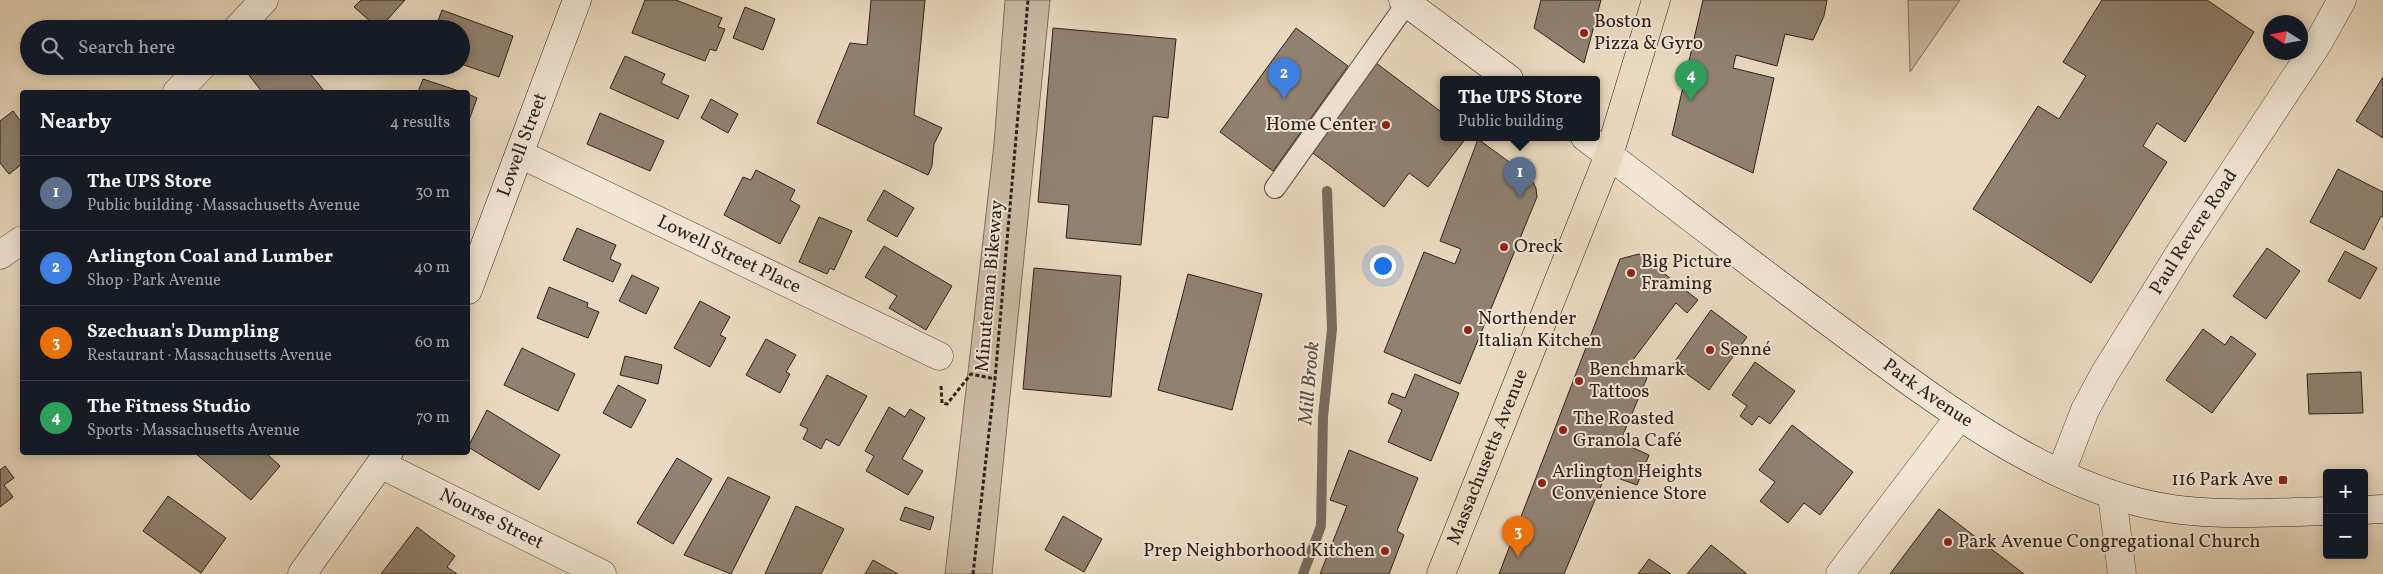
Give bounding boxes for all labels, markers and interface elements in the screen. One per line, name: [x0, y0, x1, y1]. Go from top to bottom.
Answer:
place label: Boston Pizza & Gyro: [1594, 9, 1703, 57]
north arrow: [2263, 15, 2308, 60]
search box: [20, 20, 470, 75]
marker: Boston Pizza & Gyro: [1578, 27, 1590, 39]
icon: search: [38, 34, 66, 62]
text: Search here: [78, 35, 175, 61]
pin: 2: [1268, 58, 1300, 99]
pin: 4: [1675, 60, 1707, 101]
popup: [1440, 76, 1600, 141]
text: The UPS Store: [1458, 85, 1582, 111]
street label: Lowell Street: [491, 89, 554, 201]
text: Nearby: [40, 108, 111, 137]
text: Public building: [1458, 111, 1564, 133]
text: 4 results: [390, 112, 450, 134]
place label: Home Center: [1266, 112, 1376, 138]
marker: Home Center: [1380, 119, 1392, 131]
pin: 1: [1504, 157, 1536, 198]
street label: Paul Revere Road: [2144, 164, 2244, 300]
text: The UPS Store: [87, 169, 211, 195]
text: 1: [53, 182, 59, 204]
text: 30 m: [415, 182, 450, 204]
text: Public building · Massachusetts Avenue: [87, 195, 360, 217]
street label: Minuteman Bikeway: [970, 199, 1010, 373]
street label: Lowell Street Place: [653, 209, 805, 300]
place label: Oreck: [1514, 234, 1563, 260]
marker: Oreck: [1498, 241, 1510, 253]
text: Arlington Coal and Lumber: [87, 244, 333, 270]
place label: Big Picture Framing: [1641, 249, 1732, 297]
your location: [1370, 253, 1396, 279]
text: 2: [52, 257, 60, 279]
text: 40 m: [414, 257, 450, 279]
marker: Big Picture Framing: [1625, 267, 1637, 279]
text: Shop · Park Avenue: [87, 270, 221, 292]
place label: Northender Italian Kitchen: [1478, 306, 1602, 354]
text: Szechuan's Dumpling: [87, 319, 279, 345]
marker: Northender Italian Kitchen: [1462, 324, 1474, 336]
text: 3: [52, 332, 60, 354]
text: 60 m: [415, 332, 450, 354]
place label: Senné: [1720, 337, 1771, 363]
water label: Mill Brook: [1292, 340, 1328, 427]
marker: Senné: [1704, 344, 1716, 356]
text: Restaurant · Massachusetts Avenue: [87, 345, 332, 367]
street label: Park Avenue: [1877, 353, 1978, 434]
place label: Benchmark Tattoos: [1589, 357, 1685, 405]
street label: Massachusetts Avenue: [1441, 365, 1535, 549]
marker: Benchmark Tattoos: [1573, 375, 1585, 387]
text: The Fitness Studio: [87, 394, 251, 420]
place label: The Roasted Granola Café: [1573, 406, 1682, 454]
text: 4: [51, 407, 61, 429]
text: 70 m: [416, 407, 450, 429]
text: Sports · Massachusetts Avenue: [87, 420, 300, 442]
marker: The Roasted Granola Café: [1557, 424, 1569, 436]
place label: Arlington Heights Convenience Store: [1552, 459, 1707, 507]
place label: 116 Park Ave: [2171, 467, 2273, 493]
map controls: [2323, 469, 2368, 559]
button: +: [2323, 469, 2368, 514]
marker: 116 Park Ave: [2277, 474, 2289, 486]
marker: Arlington Heights Convenience Store: [1536, 477, 1548, 489]
street label: Nourse Street: [435, 482, 548, 556]
button: −: [2323, 514, 2368, 559]
pin: 3: [1502, 516, 1534, 557]
place label: Park Avenue Congregational Church: [1958, 529, 2261, 555]
marker: Park Avenue Congregational Church: [1942, 536, 1954, 548]
place label: Prep Neighborhood Kitchen: [1143, 538, 1375, 564]
marker: Prep Neighborhood Kitchen: [1379, 545, 1391, 557]

